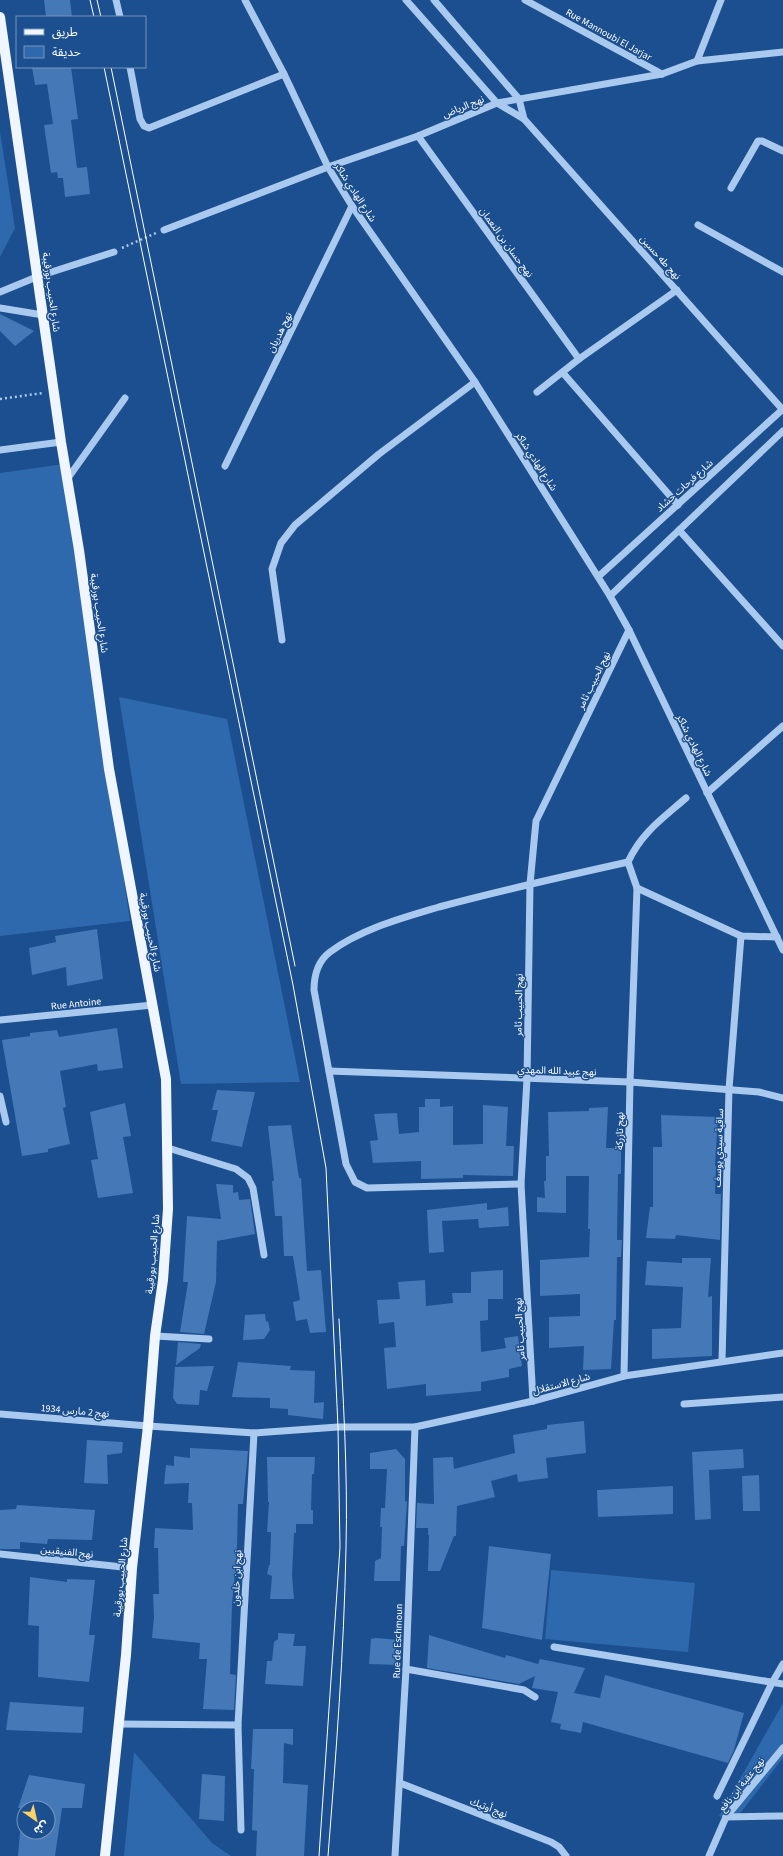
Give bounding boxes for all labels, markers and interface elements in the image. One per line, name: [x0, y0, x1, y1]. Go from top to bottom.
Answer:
street label: Rue Mannoubi El Jarjar: [563, 5, 654, 65]
legend: [16, 16, 146, 68]
text: طريق: [52, 24, 78, 41]
text: حديقة: [52, 44, 81, 61]
street label: نهج الرياض: [440, 92, 487, 122]
street label: شارع الهادي شاكر: [330, 160, 380, 225]
street label: نهج حسان بن النعمان: [476, 205, 537, 281]
street label: نهج طه حسين: [637, 232, 684, 283]
street label: شارع الحبيب بورقيبة: [38, 251, 64, 333]
street label: نهج هدريان: [264, 310, 296, 355]
street label: شارع الهادي شاكر: [511, 429, 561, 494]
street label: شارع فرحات حشاد: [653, 456, 716, 515]
street label: شارع الحبيب بورقيبة: [86, 572, 112, 654]
street label: نهج الحبيب ثامر: [573, 649, 614, 713]
street label: شارع الهادي شاكر: [672, 711, 715, 779]
street label: شارع الحبيب بورقيبة: [135, 891, 165, 973]
street label: نهج الحبيب ثامر: [511, 973, 527, 1038]
street label: Rue Antoine: [50, 994, 102, 1014]
street label: نهج عبيد الله المهدي: [517, 1063, 597, 1080]
street label: ساقية سيدي يوسف: [711, 1108, 728, 1188]
street label: نهج تازركة: [613, 1112, 627, 1150]
street label: شارع الحبيب بورقيبة: [143, 1213, 163, 1295]
street label: نهج الحبيب ثامر: [511, 1297, 529, 1362]
street label: شارع الاستقلال: [531, 1370, 592, 1398]
street label: نهج 2 مارس 1934: [40, 1401, 110, 1421]
street label: شارع الحبيب بورقيبة: [111, 1536, 131, 1618]
street label: نهج الفنيقيين: [40, 1542, 94, 1562]
street label: نهج ابن خلدون: [229, 1549, 245, 1606]
street label: Rue de Eschmoun: [390, 1603, 406, 1679]
street label: نهج عقبة ابن نافع: [715, 1754, 768, 1815]
street label: نهج أوتيك: [468, 1794, 510, 1822]
north arrow: [16, 1800, 56, 1840]
text: ش: [31, 1817, 52, 1838]

